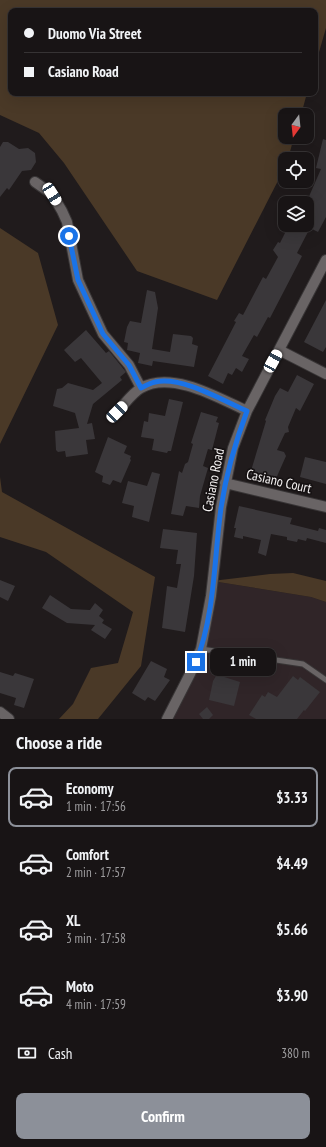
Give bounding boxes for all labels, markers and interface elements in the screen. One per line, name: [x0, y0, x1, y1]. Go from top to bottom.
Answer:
text: Duomo Via Street: [48, 24, 141, 43]
text: Casiano Road: [48, 62, 119, 81]
north arrow: [278, 108, 314, 144]
map controls: [278, 108, 314, 232]
button: locate: [278, 152, 314, 188]
car: [41, 181, 63, 207]
button: layers: [278, 196, 314, 232]
route start: [60, 227, 78, 245]
car: [262, 348, 284, 374]
car: [104, 399, 130, 425]
street label: Casiano Road: [198, 447, 228, 513]
street label: Casiano Court: [245, 465, 314, 497]
callout: 1 min: [210, 648, 276, 676]
route end: [187, 653, 205, 671]
text: 1 min: [230, 653, 256, 670]
text: Choose a ride: [16, 731, 102, 754]
icon: car: [18, 779, 54, 815]
text: Economy: [66, 779, 114, 798]
text: $3.33: [276, 788, 308, 807]
text: 1 min · 17:56: [66, 798, 126, 815]
icon: car: [18, 845, 54, 881]
text: Comfort: [66, 845, 109, 864]
text: $4.49: [276, 854, 308, 873]
text: 2 min · 17:57: [66, 864, 126, 881]
icon: car: [18, 911, 54, 947]
text: XL: [66, 911, 80, 930]
text: $5.66: [276, 920, 308, 939]
text: 3 min · 17:58: [66, 930, 126, 947]
icon: car: [18, 977, 54, 1013]
text: Moto: [66, 977, 94, 996]
text: $3.90: [276, 986, 308, 1005]
text: 4 min · 17:59: [66, 996, 126, 1013]
icon: cash: [16, 1042, 38, 1064]
text: Cash: [48, 1044, 72, 1063]
text: 380 m: [281, 1045, 310, 1062]
button: Confirm: [16, 1093, 310, 1139]

